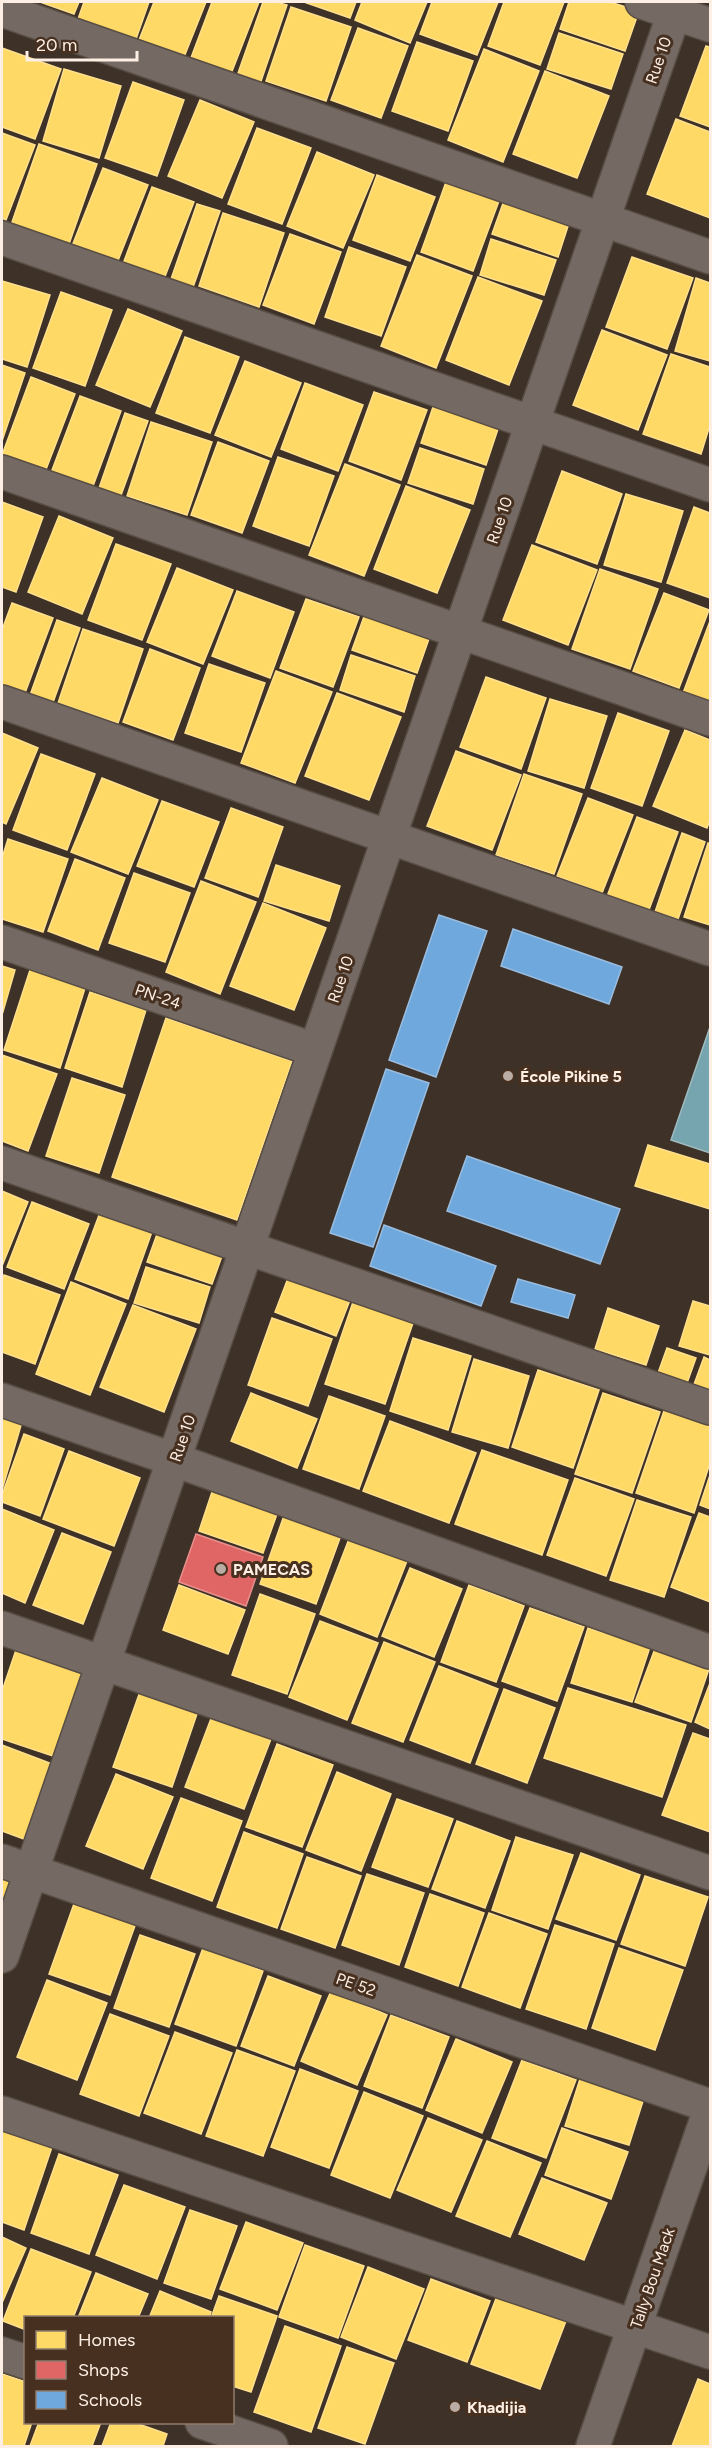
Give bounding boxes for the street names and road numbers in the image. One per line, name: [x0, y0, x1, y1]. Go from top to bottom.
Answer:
street label: Rue 10: [642, 34, 675, 86]
street label: Rue 10: [483, 494, 516, 546]
street label: Rue 10: [324, 953, 357, 1005]
street label: PN-24: [132, 980, 183, 1013]
street label: Rue 10: [166, 1412, 199, 1464]
street label: PE 52: [333, 1969, 378, 2000]
street label: Tally Bou Mack: [626, 2225, 679, 2331]

